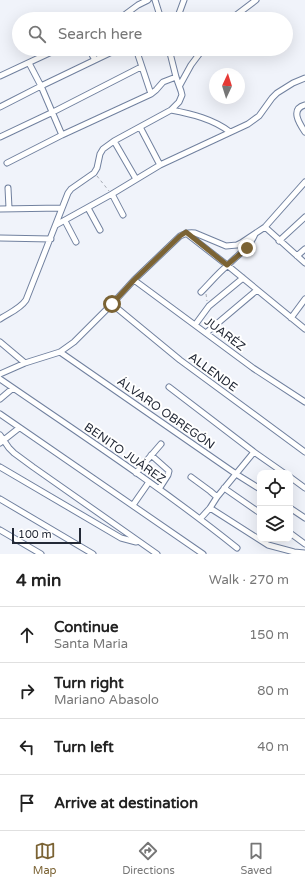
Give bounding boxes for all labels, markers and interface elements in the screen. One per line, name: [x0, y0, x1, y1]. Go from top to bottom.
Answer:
search box: [12, 12, 293, 56]
icon: search: [26, 23, 48, 45]
text: Search here: [58, 25, 142, 43]
north arrow: [209, 68, 245, 104]
route end: [238, 239, 256, 257]
route start: [103, 295, 121, 313]
street label: JUARÉZ: [202, 314, 248, 354]
street label: ALLENDE: [186, 350, 240, 395]
street label: ÁLVARO OBREGÓN: [114, 374, 218, 452]
street label: BENITO JUÁREZ: [82, 420, 169, 487]
map controls: [257, 470, 293, 542]
button: locate: [257, 470, 293, 506]
button: layers: [257, 506, 293, 542]
scale bar: [12, 526, 81, 545]
text: 100 m: [18, 528, 52, 541]
text: 4 min: [16, 570, 61, 591]
text: Walk · 270 m: [209, 572, 289, 588]
text: Continue: [54, 618, 118, 636]
icon: ahead: [16, 624, 38, 646]
text: 150 m: [249, 627, 289, 643]
text: Santa Maria: [54, 636, 128, 652]
text: Turn right: [54, 674, 124, 692]
icon: right: [16, 680, 38, 702]
text: 80 m: [257, 683, 289, 699]
text: Mariano Abasolo: [54, 692, 159, 708]
icon: left: [16, 736, 38, 758]
text: Turn left: [54, 738, 114, 756]
text: 40 m: [257, 739, 289, 755]
icon: arrive: [16, 792, 38, 814]
text: Arrive at destination: [54, 794, 198, 812]
tab: Map: [33, 840, 57, 877]
tab: Directions: [122, 840, 175, 877]
tab: Saved: [240, 840, 272, 877]

